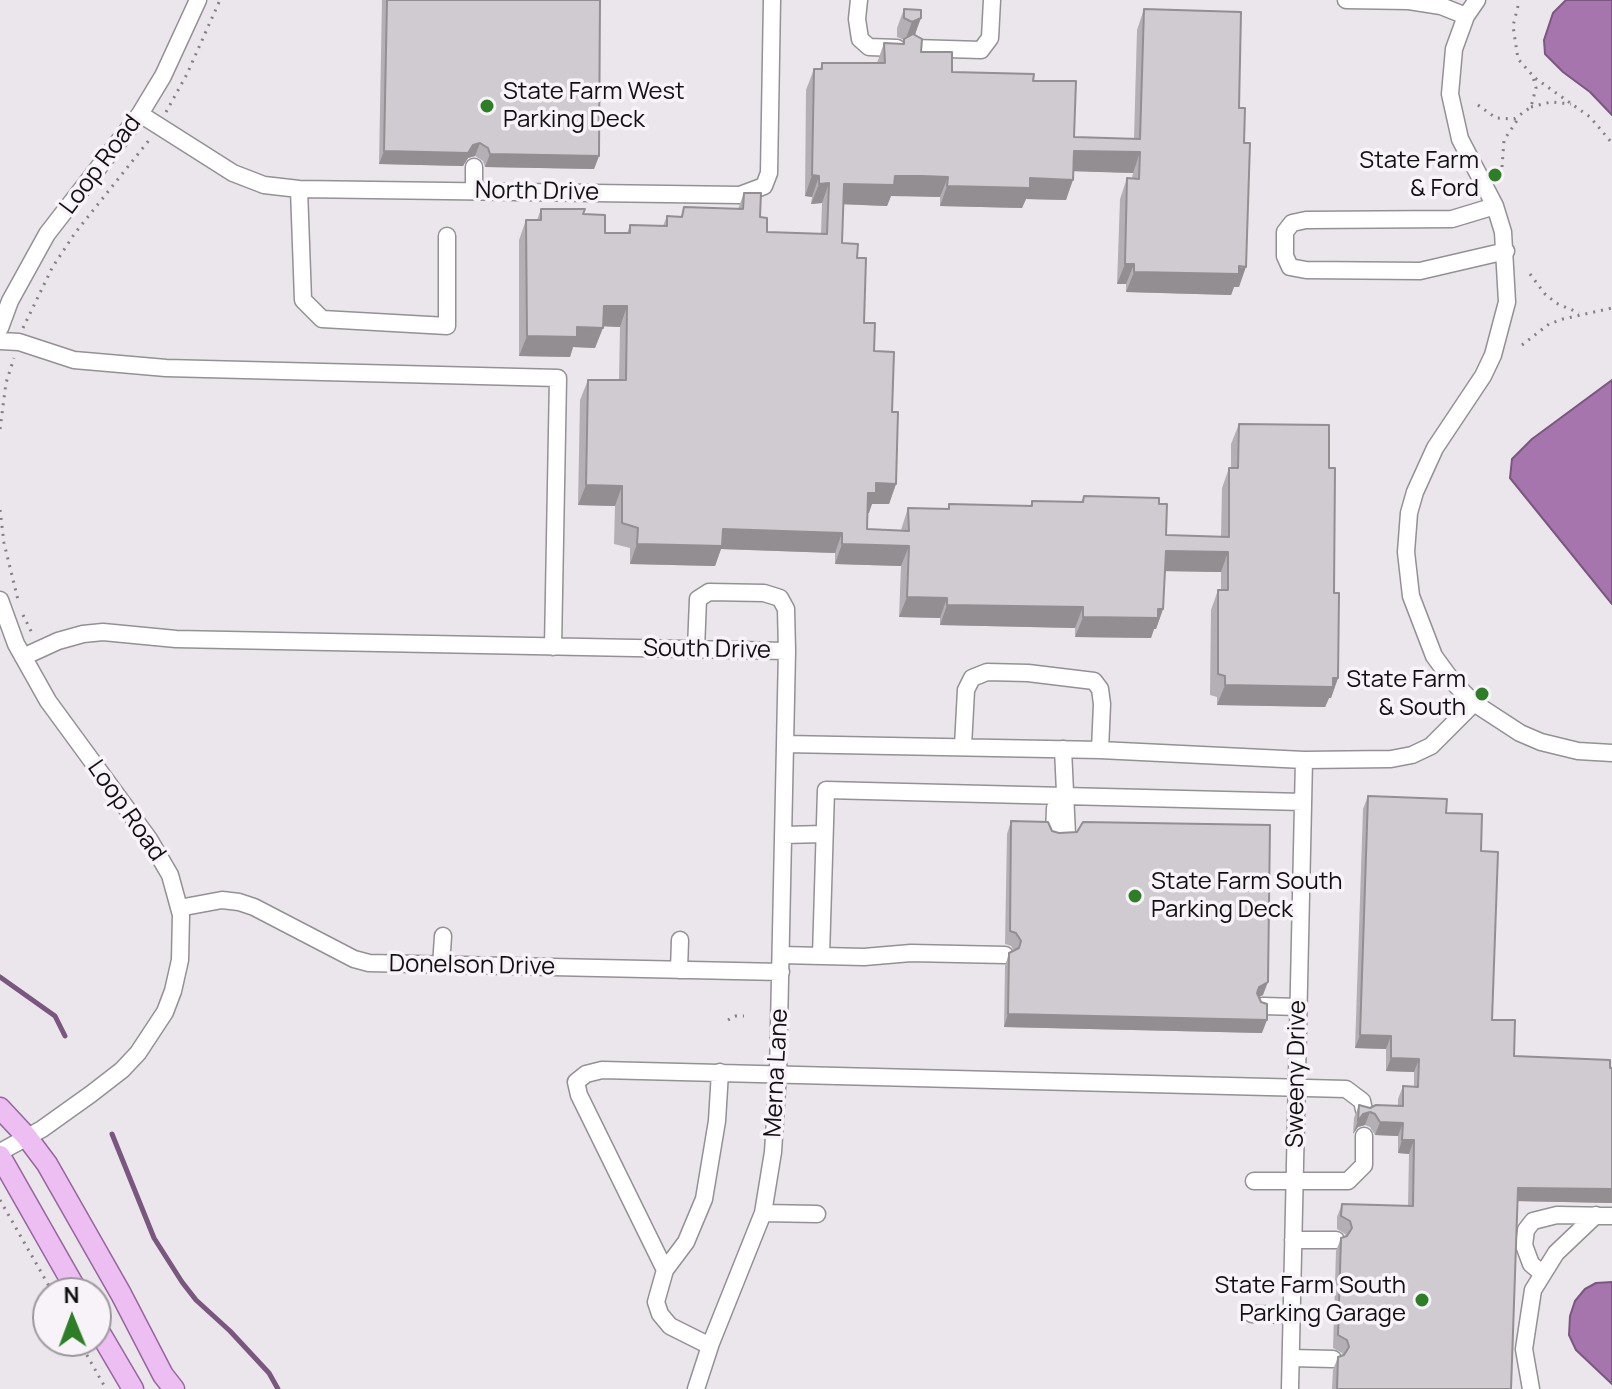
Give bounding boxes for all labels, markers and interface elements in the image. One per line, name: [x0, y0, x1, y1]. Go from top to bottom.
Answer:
place label: State Farm West Parking Deck: [503, 78, 685, 134]
marker: State Farm West Parking Deck: [478, 97, 496, 115]
street label: Loop Road: [54, 110, 148, 220]
place label: State Farm & Ford: [1359, 147, 1479, 203]
marker: State Farm & Ford: [1486, 166, 1504, 184]
street label: North Drive: [475, 177, 599, 207]
street label: South Drive: [643, 634, 771, 666]
place label: State Farm & South: [1346, 666, 1466, 722]
marker: State Farm & South: [1473, 685, 1491, 703]
street label: Loop Road: [81, 755, 171, 867]
place label: State Farm South Parking Deck: [1151, 868, 1343, 924]
marker: State Farm South Parking Deck: [1126, 887, 1144, 905]
street label: Donelson Drive: [389, 950, 555, 982]
street label: Sweeny Drive: [1281, 1000, 1313, 1148]
street label: Merna Lane: [759, 1008, 795, 1138]
place label: State Farm South Parking Garage: [1214, 1272, 1406, 1328]
north arrow: [32, 1277, 112, 1357]
text: N: [63, 1280, 80, 1310]
marker: State Farm South Parking Garage: [1413, 1291, 1431, 1309]

